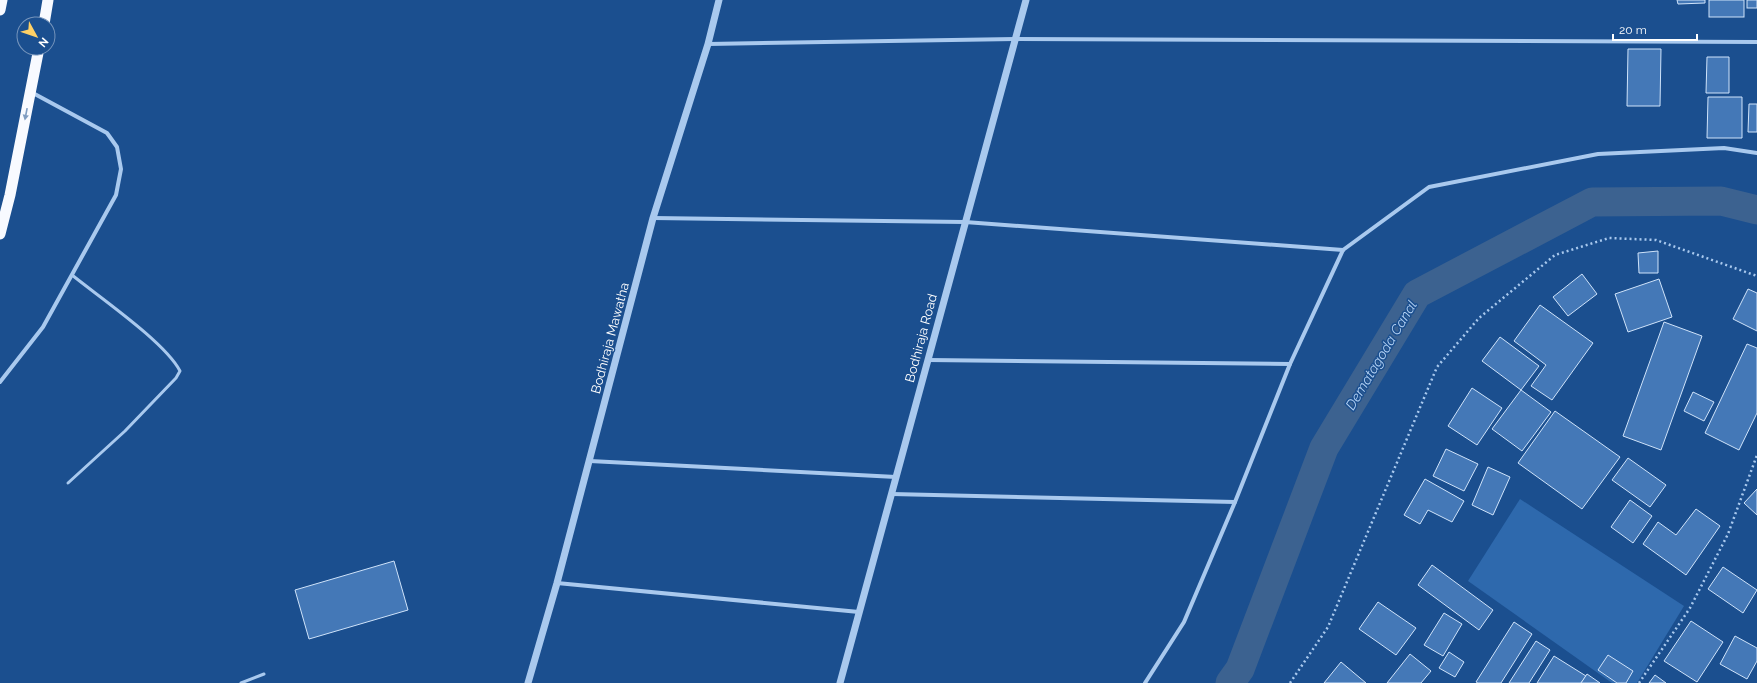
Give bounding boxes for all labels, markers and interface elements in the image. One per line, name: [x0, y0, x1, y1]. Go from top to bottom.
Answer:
north arrow: [16, 16, 56, 56]
scale bar: [1613, 16, 1697, 42]
text: 20 m: [1619, 23, 1647, 37]
text: N: [36, 35, 51, 50]
one-way arrow: [23, 108, 29, 120]
street label: Bodhiraja Mawatha: [588, 281, 632, 395]
street label: Bodhiraja Road: [902, 292, 940, 384]
water label: Dematagoda Canal: [1342, 297, 1420, 412]

